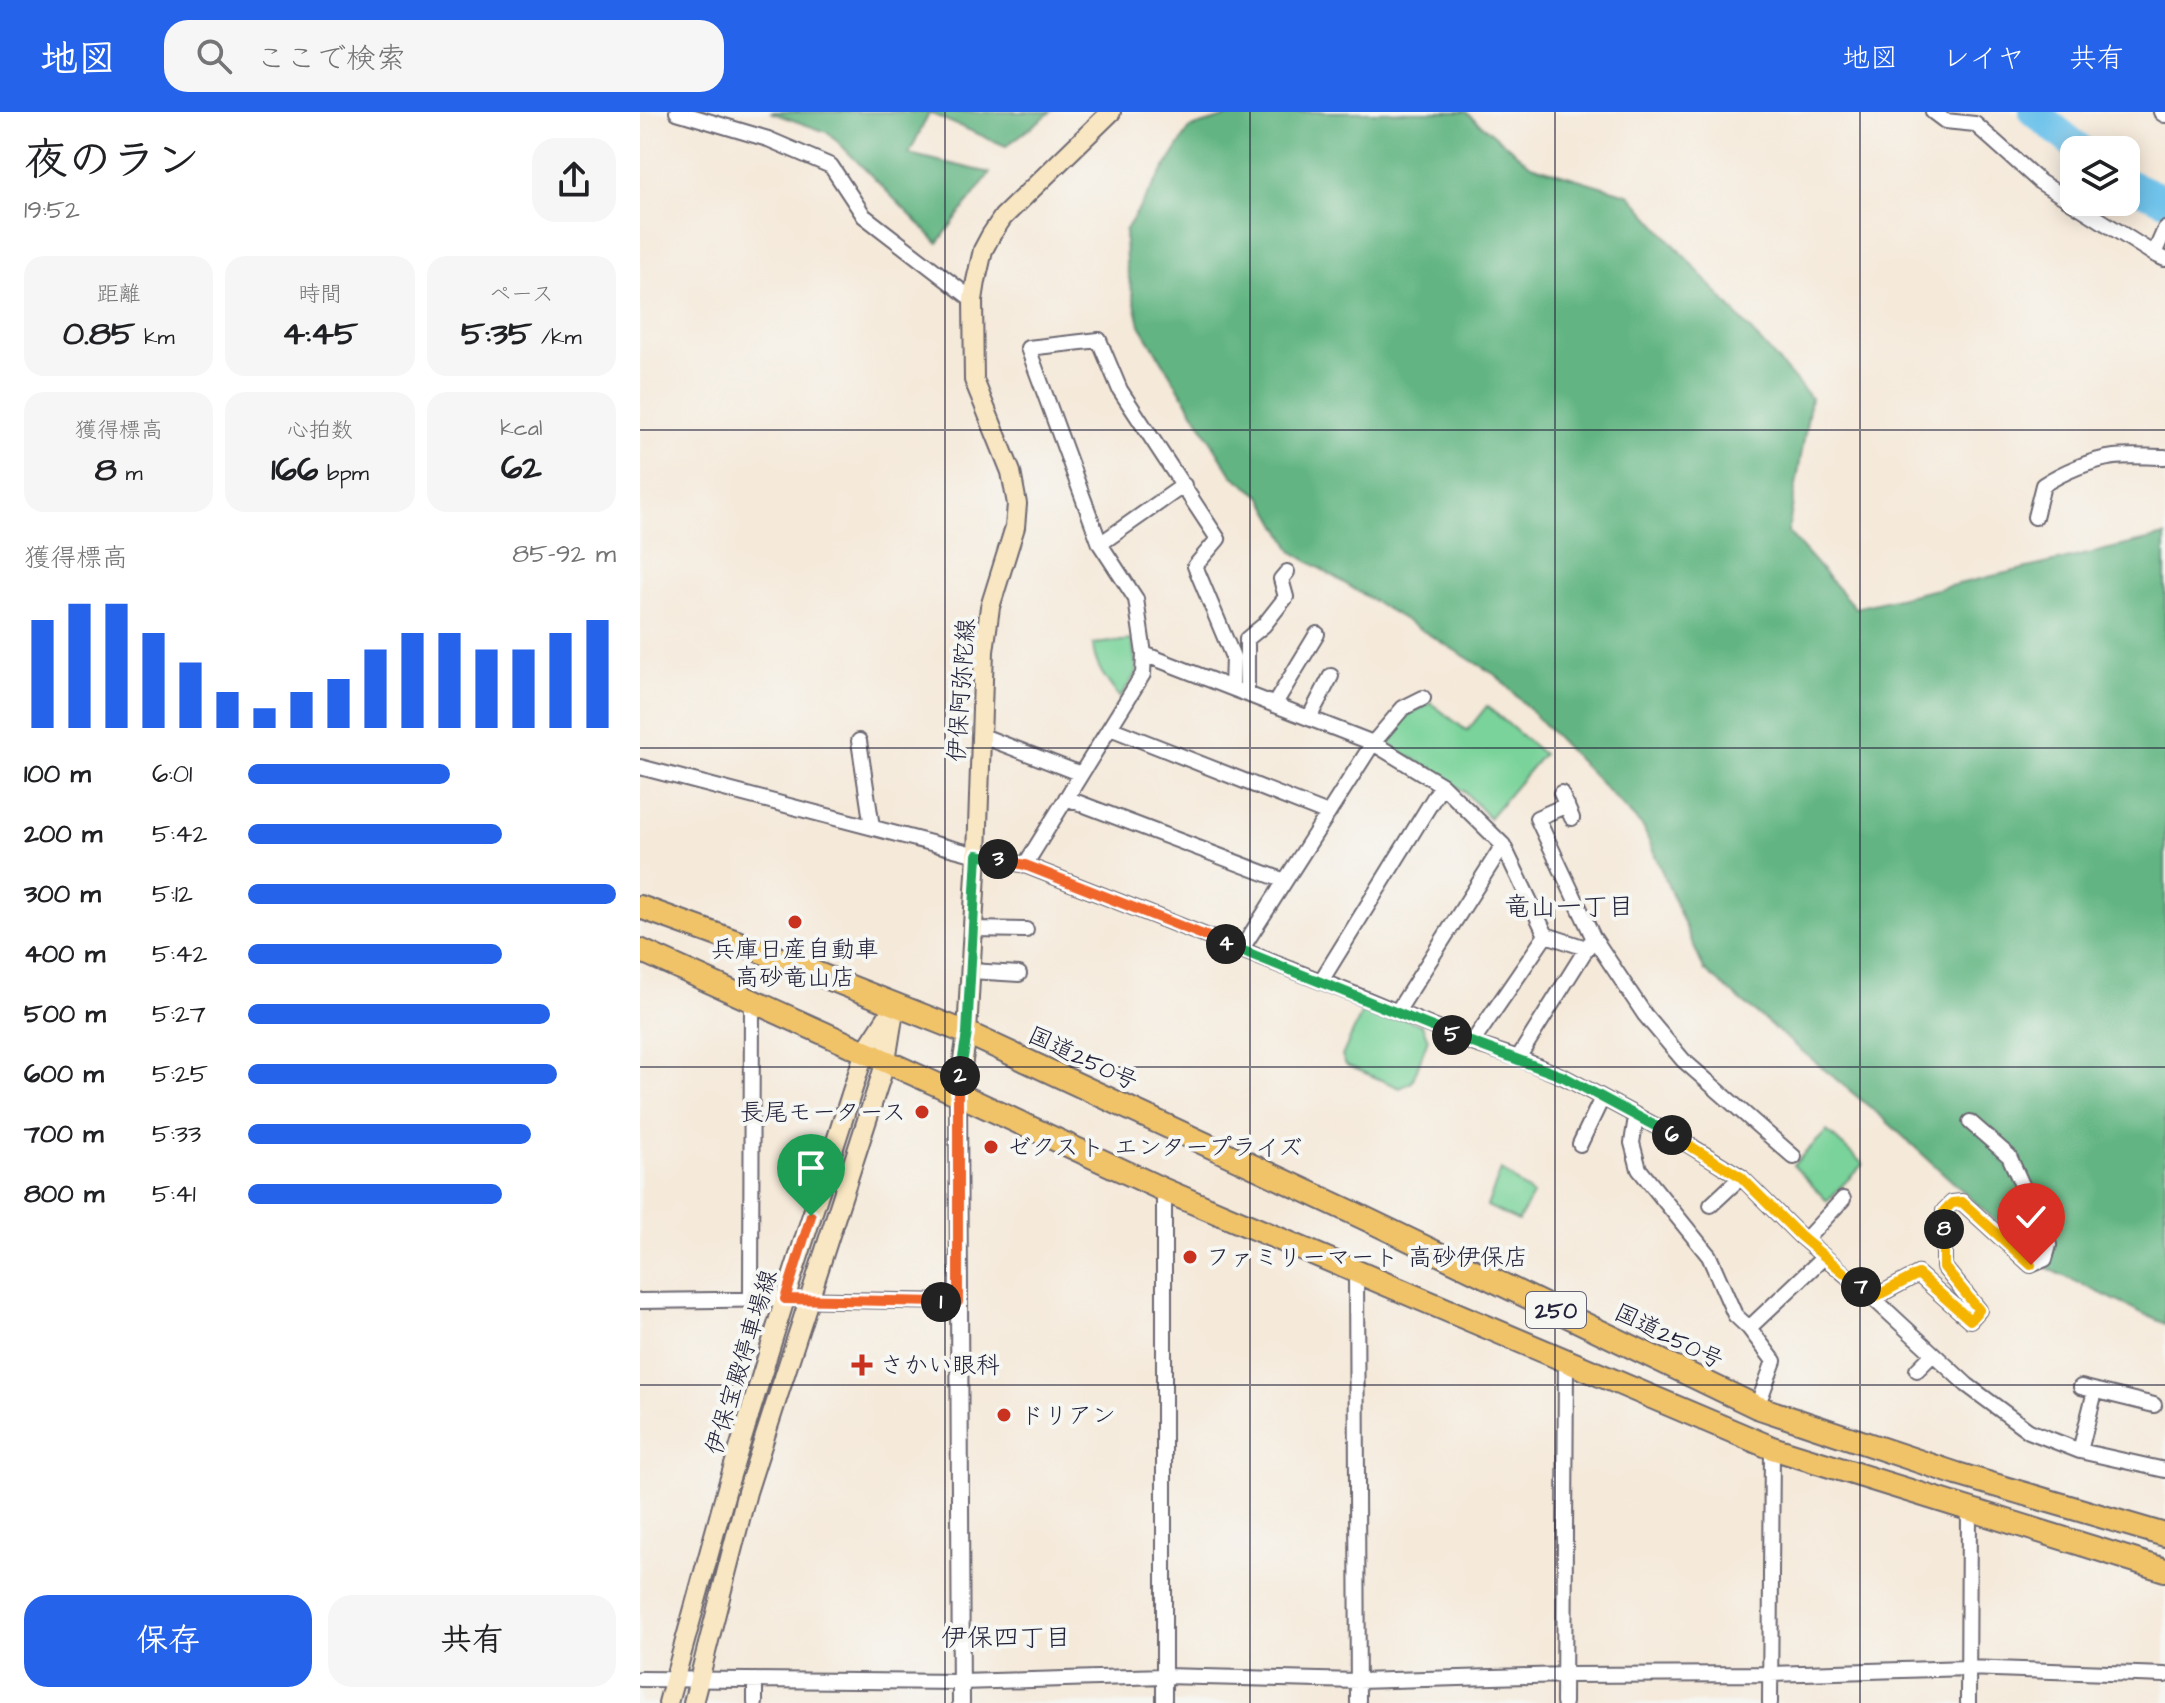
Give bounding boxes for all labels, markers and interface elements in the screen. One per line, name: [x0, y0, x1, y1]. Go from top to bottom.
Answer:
search box: [164, 20, 724, 92]
text: 地図: [40, 34, 116, 86]
icon: search: [192, 34, 236, 78]
text: ここで検索: [256, 38, 406, 80]
text: 地図: [1842, 39, 1898, 78]
text: レイヤ: [1942, 39, 2025, 78]
text: 共有: [2069, 39, 2125, 78]
text: 夜のラン: [24, 131, 200, 192]
map controls: [2060, 136, 2140, 216]
button: layers: [2060, 136, 2140, 216]
button: share: [532, 138, 616, 222]
text: 19:52: [24, 192, 80, 228]
text: 距離: [97, 279, 141, 310]
text: 時間: [298, 279, 342, 310]
text: ペース: [489, 279, 554, 310]
text: 0.85: [63, 310, 135, 358]
text: 4:45: [282, 310, 358, 358]
text: 5:35: [461, 310, 532, 358]
text: km: [135, 322, 175, 353]
text: /km: [532, 322, 582, 353]
text: kcal: [500, 413, 542, 444]
text: 獲得標高: [75, 415, 163, 446]
text: 心拍数: [287, 415, 353, 446]
text: 62: [501, 444, 542, 492]
text: 8: [95, 446, 117, 494]
text: 166: [271, 446, 318, 494]
text: m: [117, 458, 143, 489]
text: bpm: [318, 458, 369, 489]
text: 85–92 m: [512, 536, 616, 572]
text: 獲得標高: [24, 540, 128, 576]
street label: 伊保阿弥陀線: [940, 617, 984, 763]
text: 100 m: [24, 756, 91, 792]
text: 6:01: [152, 756, 192, 792]
text: 200 m: [24, 816, 102, 852]
text: 5:42: [152, 816, 207, 852]
pin: 3: [978, 839, 1018, 879]
text: 3: [992, 843, 1004, 874]
text: 300 m: [24, 876, 101, 912]
text: 5:12: [152, 876, 193, 912]
district label: 竜山一丁目: [1504, 889, 1634, 925]
marker: 兵庫日産自動車 高砂竜山店: [786, 913, 804, 931]
pin: 4: [1206, 924, 1246, 964]
text: 4: [1219, 928, 1233, 959]
place label: 兵庫日産自動車 高砂竜山店: [711, 933, 879, 995]
text: 400 m: [24, 936, 105, 972]
text: 5:42: [152, 936, 207, 972]
text: 500 m: [24, 996, 106, 1032]
text: 5:27: [152, 996, 206, 1032]
pin: 5: [1432, 1015, 1472, 1055]
street label: 国道250号: [1022, 1019, 1143, 1099]
text: 5: [1444, 1019, 1460, 1050]
text: 600 m: [24, 1056, 104, 1092]
text: 5:25: [152, 1056, 208, 1092]
pin: 2: [940, 1056, 980, 1096]
text: 2: [954, 1060, 966, 1091]
place label: 長尾モータース: [740, 1096, 906, 1130]
marker: 長尾モータース: [913, 1103, 931, 1121]
pin: 6: [1652, 1115, 1692, 1155]
text: 700 m: [24, 1116, 103, 1152]
text: 5:33: [152, 1116, 201, 1152]
text: 6: [1665, 1119, 1679, 1150]
place label: ゼクスト エンタープライズ: [1007, 1131, 1302, 1165]
pin: [777, 1134, 845, 1216]
marker: ゼクスト エンタープライズ: [982, 1138, 1000, 1156]
icon: arrive: [789, 1146, 833, 1190]
text: 800 m: [24, 1176, 104, 1212]
text: 5:41: [152, 1176, 196, 1212]
pin: [1997, 1183, 2065, 1265]
icon: check: [2009, 1195, 2053, 1239]
pin: 8: [1924, 1209, 1964, 1249]
text: 8: [1937, 1213, 1951, 1244]
place label: ファミリーマート 高砂伊保店: [1206, 1241, 1528, 1275]
marker: ファミリーマート 高砂伊保店: [1181, 1248, 1199, 1266]
street label: 伊保宝殿停車場線: [698, 1266, 786, 1459]
pin: 7: [1841, 1267, 1881, 1307]
text: 7: [1854, 1271, 1868, 1302]
pin: 1: [921, 1282, 961, 1322]
text: 1: [940, 1286, 942, 1317]
road number: 250: [1526, 1292, 1586, 1328]
street label: 国道250号: [1608, 1296, 1729, 1378]
place label: さかい眼科: [880, 1349, 1000, 1383]
marker: さかい眼科: [851, 1354, 873, 1376]
place label: ドリアン: [1020, 1399, 1116, 1433]
marker: ドリアン: [995, 1406, 1013, 1424]
button: 保存: [24, 1595, 312, 1687]
button: 共有: [328, 1595, 616, 1687]
district label: 伊保四丁目: [941, 1620, 1071, 1656]

